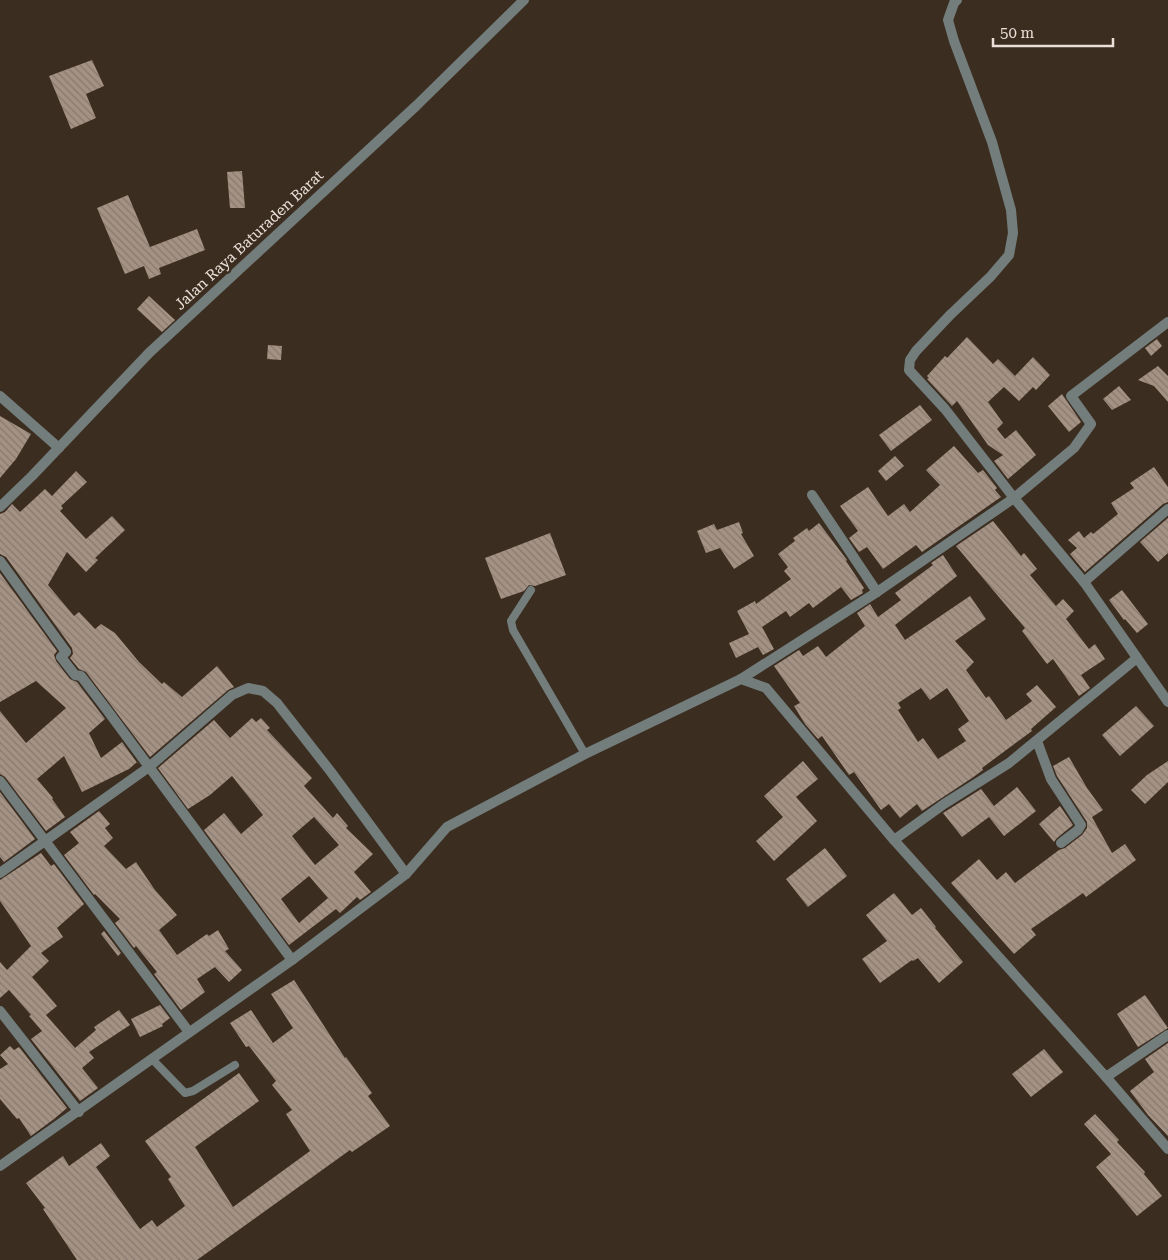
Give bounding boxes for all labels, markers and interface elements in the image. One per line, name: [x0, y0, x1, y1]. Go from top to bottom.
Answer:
scale bar: [993, 15, 1113, 47]
text: 50 m: [1000, 24, 1035, 42]
street label: Jalan Raya Baturaden Barat: [171, 166, 327, 314]

